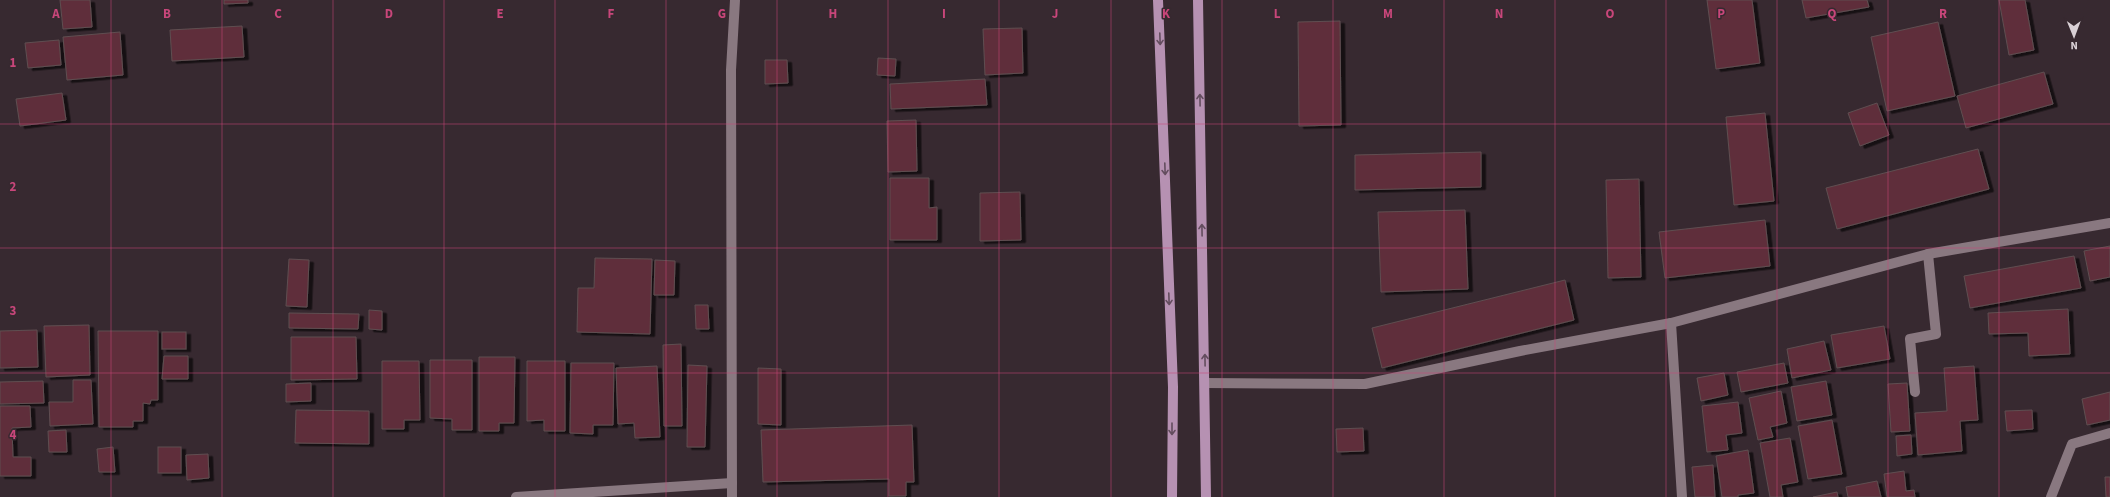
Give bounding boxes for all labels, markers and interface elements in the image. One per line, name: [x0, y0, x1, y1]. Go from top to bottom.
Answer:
text: A: [51, 5, 60, 23]
text: B: [163, 5, 171, 23]
text: C: [274, 5, 282, 23]
text: D: [385, 5, 393, 23]
text: E: [496, 5, 504, 23]
text: F: [608, 5, 615, 23]
text: G: [718, 5, 726, 23]
text: H: [829, 5, 837, 23]
text: I: [942, 5, 946, 23]
text: J: [1052, 5, 1058, 23]
text: K: [1162, 5, 1171, 23]
text: L: [1274, 5, 1281, 23]
text: M: [1383, 5, 1393, 23]
text: N: [1495, 5, 1503, 23]
text: O: [1606, 5, 1615, 23]
text: P: [1717, 5, 1725, 23]
text: Q: [1828, 5, 1837, 23]
text: R: [1939, 5, 1947, 23]
north arrow: [2054, 16, 2094, 56]
one-way arrow: [1156, 32, 1164, 45]
text: N: [2070, 38, 2078, 53]
text: 1: [10, 54, 17, 72]
one-way arrow: [1196, 94, 1204, 107]
one-way arrow: [1161, 162, 1168, 175]
text: 2: [10, 178, 17, 196]
one-way arrow: [1198, 224, 1206, 237]
one-way arrow: [1166, 292, 1173, 305]
text: 3: [10, 302, 17, 320]
one-way arrow: [1201, 354, 1209, 367]
one-way arrow: [1168, 422, 1176, 435]
text: 4: [10, 426, 17, 444]

